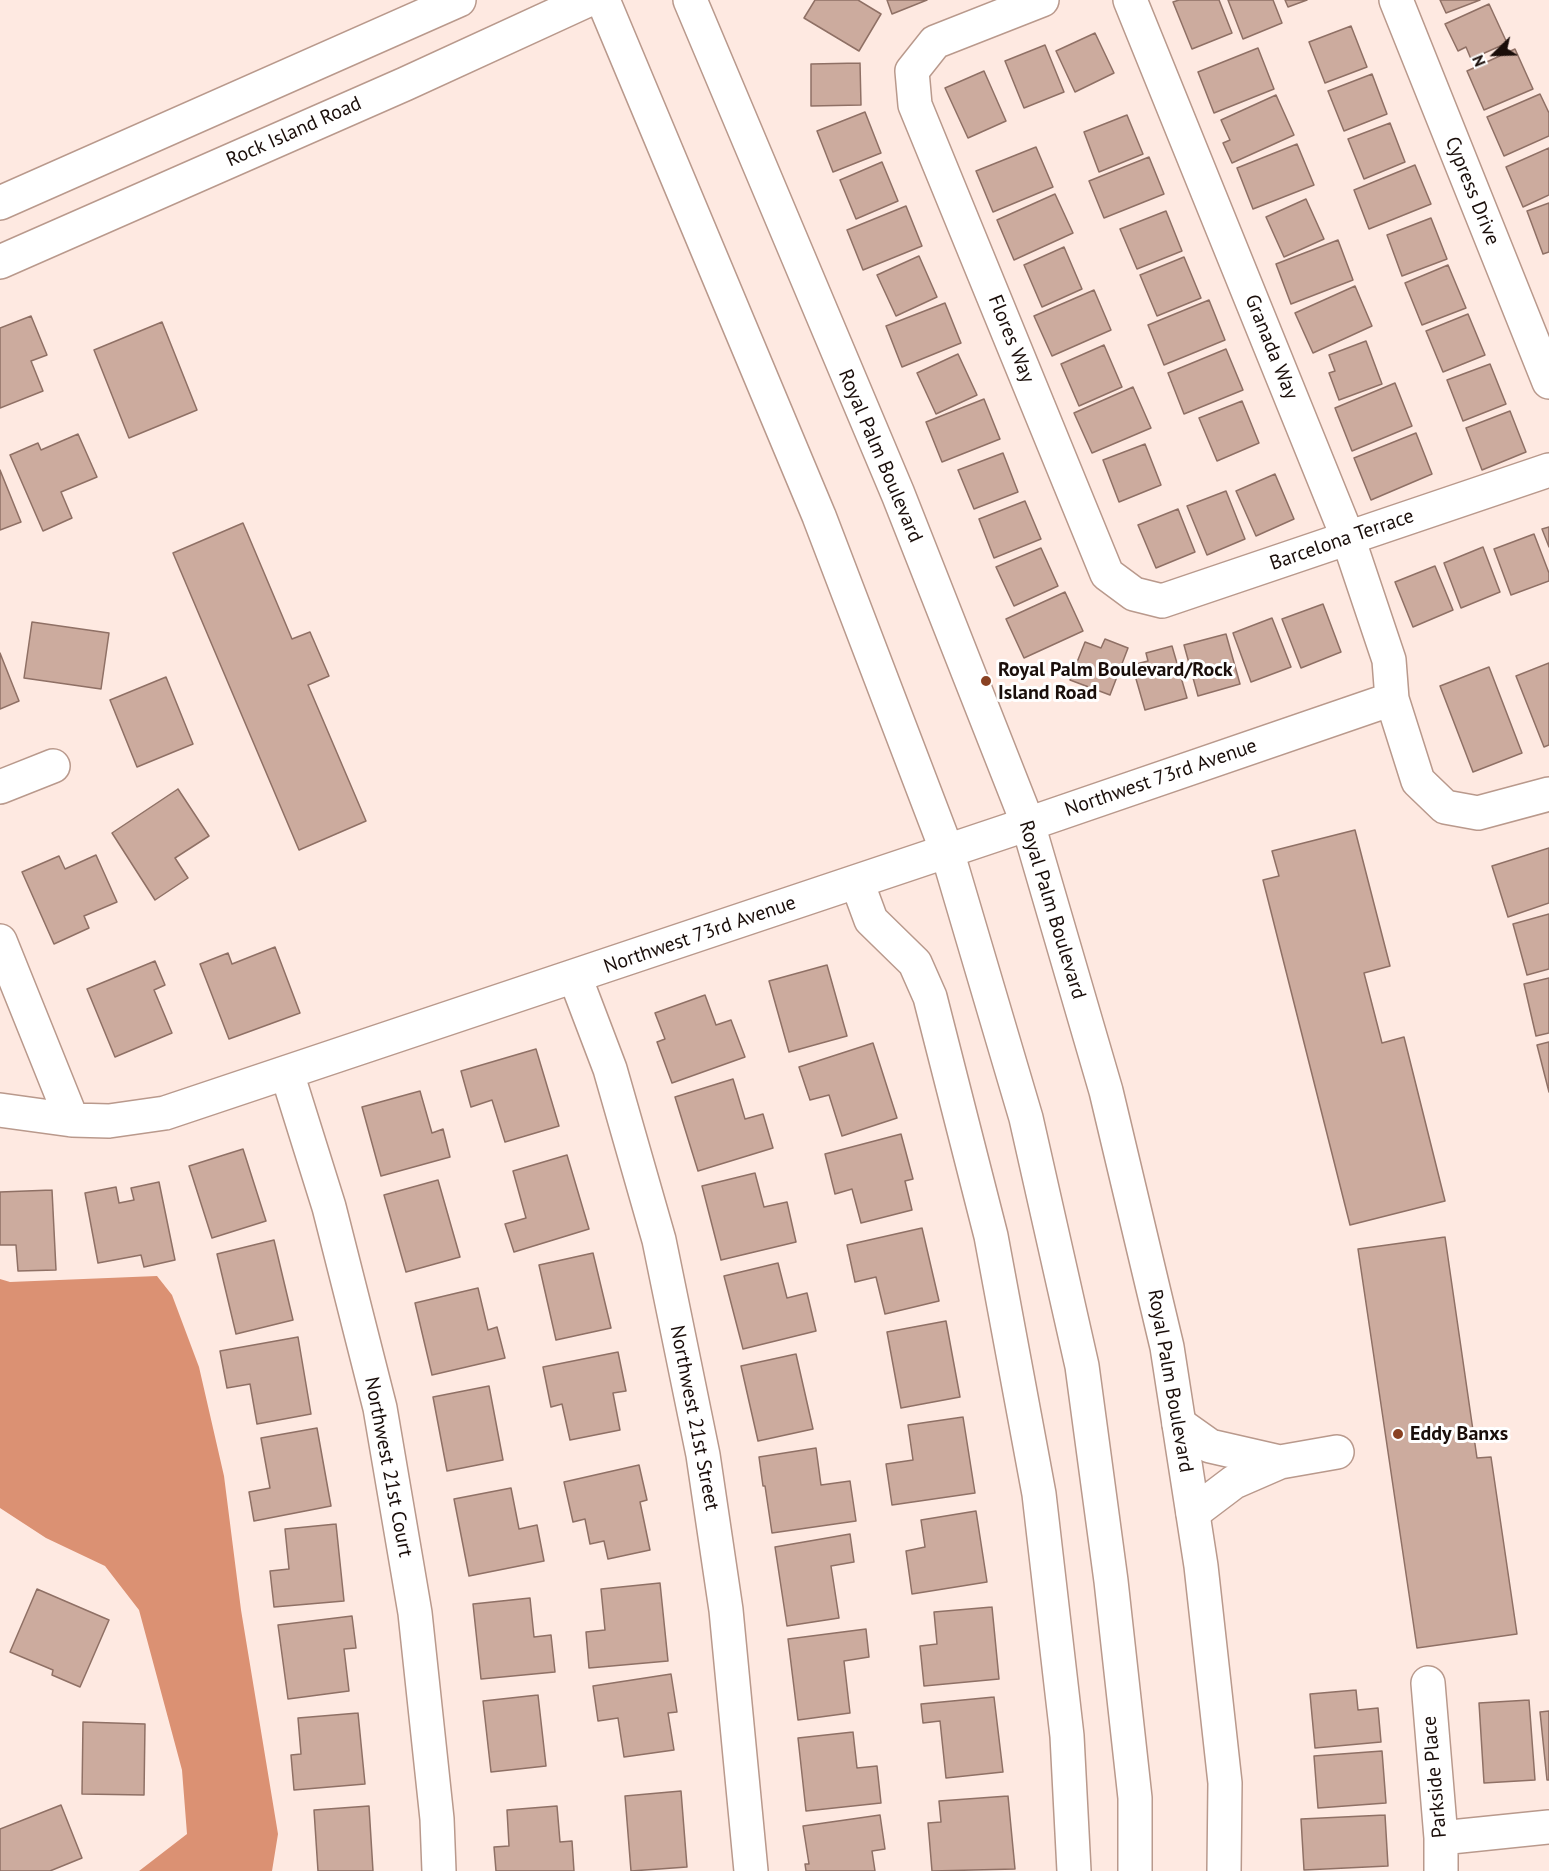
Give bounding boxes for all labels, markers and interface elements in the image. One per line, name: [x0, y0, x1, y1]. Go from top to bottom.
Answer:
north arrow: [1465, 24, 1525, 84]
text: N: [1467, 52, 1490, 70]
street label: Rock Island Road: [223, 92, 365, 172]
street label: Cypress Drive: [1439, 133, 1505, 249]
street label: Granada Way: [1239, 291, 1303, 403]
street label: Flores Way: [983, 292, 1039, 386]
street label: Royal Palm Boulevard: [833, 366, 927, 546]
street label: Barcelona Terrace: [1267, 504, 1417, 576]
place label: Royal Palm Boulevard/Rock Island Road: [998, 658, 1233, 705]
marker: Royal Palm Boulevard/Rock Island Road: [979, 674, 993, 688]
street label: Northwest 73rd Avenue: [1062, 734, 1260, 822]
street label: Royal Palm Boulevard: [1013, 818, 1091, 1002]
street label: Northwest 73rd Avenue: [601, 891, 799, 979]
street label: Royal Palm Boulevard: [1142, 1288, 1198, 1474]
street label: Northwest 21st Street: [664, 1323, 724, 1513]
street label: Northwest 21st Court: [359, 1375, 417, 1559]
place label: Eddy Banxs: [1410, 1422, 1508, 1446]
marker: Eddy Banxs: [1391, 1427, 1405, 1441]
street label: Parkside Place: [1418, 1715, 1452, 1839]

